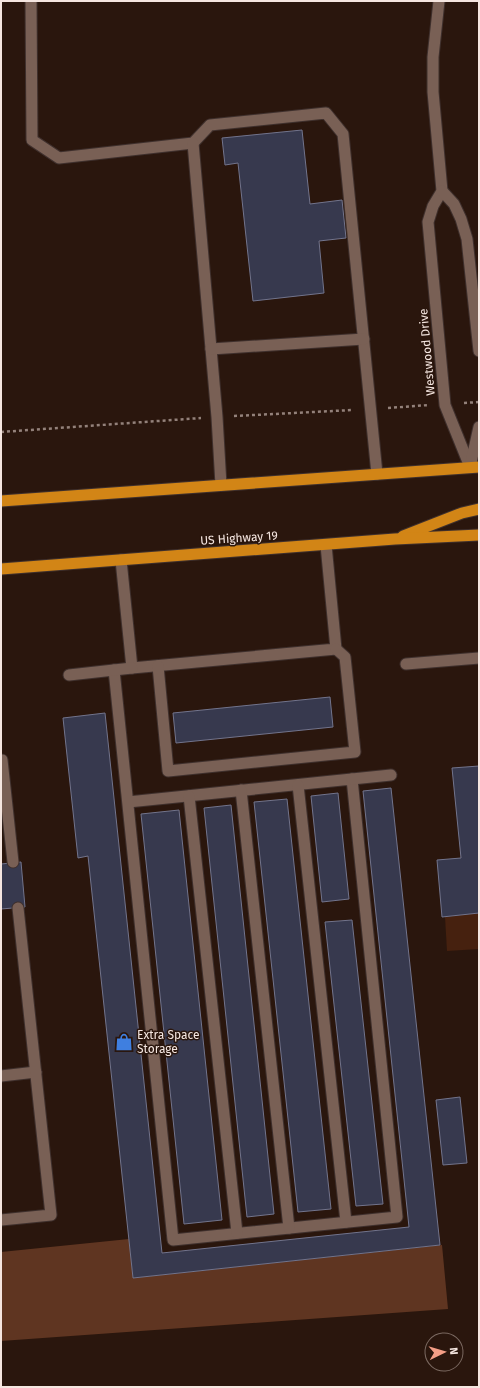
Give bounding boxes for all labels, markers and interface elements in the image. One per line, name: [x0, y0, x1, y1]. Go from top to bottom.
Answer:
street label: Westwood Drive: [416, 308, 438, 396]
street label: US Highway 19: [200, 528, 278, 548]
place label: Extra Space Storage: [137, 1028, 200, 1056]
shop icon: Extra Space Storage: [114, 1032, 134, 1052]
north arrow: [424, 1332, 464, 1372]
text: N: [447, 1347, 460, 1355]

